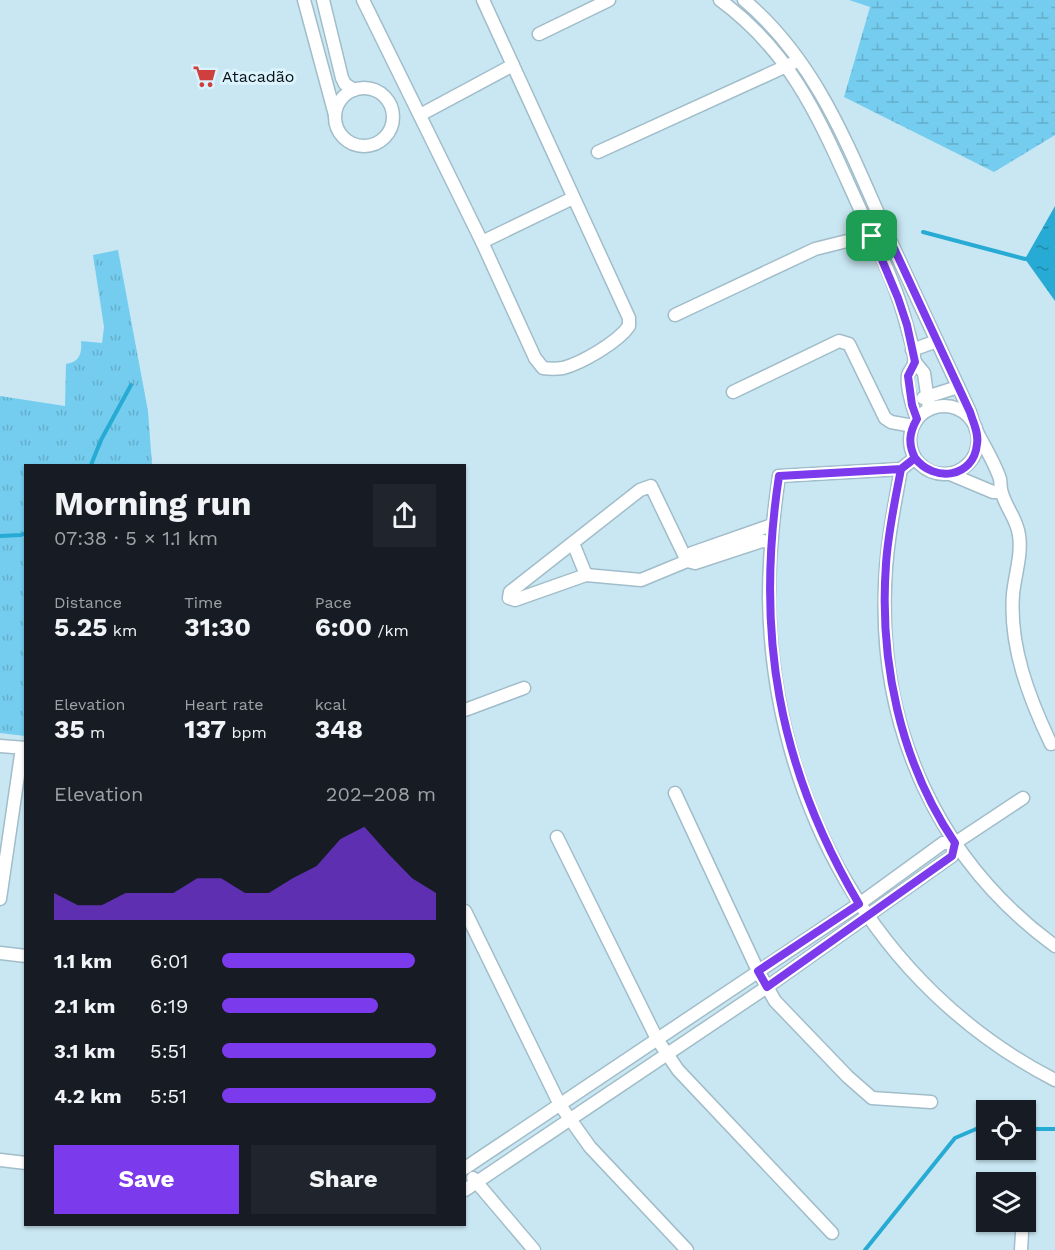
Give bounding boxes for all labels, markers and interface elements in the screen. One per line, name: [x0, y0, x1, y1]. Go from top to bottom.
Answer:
supermarket icon: Atacadão: [191, 63, 217, 89]
place label: Atacadão: [222, 67, 294, 86]
pin: [846, 210, 897, 261]
icon: arrive: [855, 219, 888, 252]
text: Morning run: [54, 484, 251, 523]
button: share: [373, 484, 436, 547]
text: 07:38 · 5 × 1.1 km: [54, 526, 218, 550]
text: Distance: [54, 593, 122, 612]
text: Time: [184, 593, 222, 612]
text: Pace: [315, 593, 352, 612]
text: 5.25: [54, 612, 107, 642]
text: 31:30: [184, 612, 251, 642]
text: 6:00: [315, 612, 372, 642]
text: km: [107, 621, 137, 640]
text: /km: [372, 621, 409, 640]
text: Elevation: [54, 695, 125, 714]
text: Heart rate: [184, 695, 263, 714]
text: kcal: [315, 695, 346, 714]
text: 35: [54, 714, 85, 744]
text: 137: [184, 714, 226, 744]
text: 348: [315, 714, 363, 744]
text: m: [85, 723, 105, 742]
text: bpm: [226, 723, 267, 742]
text: Elevation: [54, 782, 143, 806]
text: 202–208 m: [326, 782, 436, 806]
text: 1.1 km: [54, 949, 112, 973]
text: 6:01: [150, 949, 188, 973]
text: 2.1 km: [54, 994, 115, 1018]
text: 6:19: [150, 994, 188, 1018]
text: 3.1 km: [54, 1039, 115, 1063]
text: 5:51: [150, 1039, 187, 1063]
text: 4.2 km: [54, 1084, 122, 1108]
text: 5:51: [150, 1084, 187, 1108]
map controls: [976, 1100, 1036, 1232]
button: locate: [976, 1100, 1036, 1160]
button: Save: [54, 1145, 239, 1214]
button: Share: [251, 1145, 436, 1214]
button: layers: [976, 1172, 1036, 1232]

